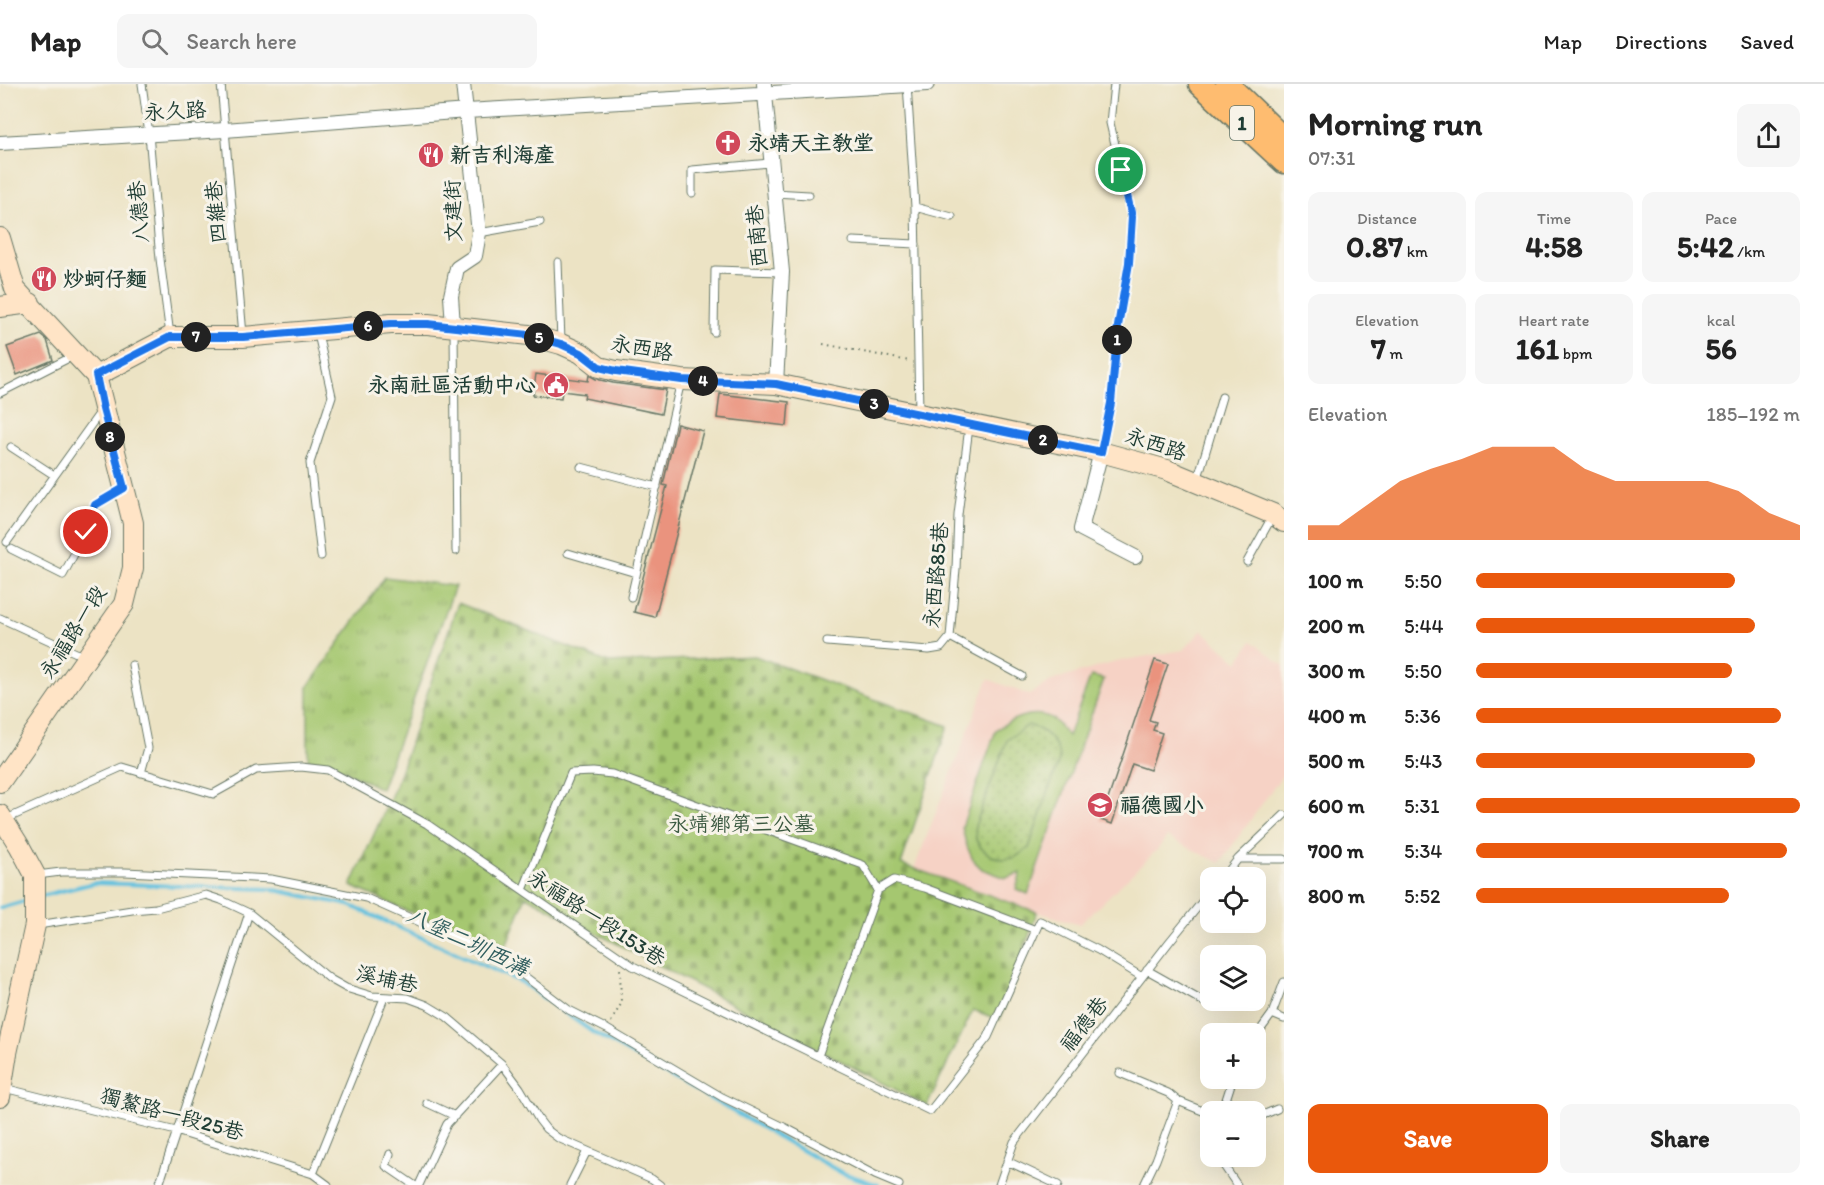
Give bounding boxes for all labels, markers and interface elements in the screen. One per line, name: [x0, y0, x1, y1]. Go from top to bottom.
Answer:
search box: [117, 14, 537, 68]
text: Map: [30, 24, 81, 58]
icon: search: [138, 25, 171, 58]
text: Search here: [186, 28, 297, 55]
text: Map: [1544, 29, 1582, 54]
text: Directions: [1615, 29, 1707, 54]
text: Saved: [1740, 29, 1794, 54]
street label: 永久路: [143, 96, 207, 125]
text: Morning run: [1308, 104, 1483, 143]
button: share: [1737, 104, 1800, 167]
road number: 1: [1230, 106, 1254, 140]
church icon: 永靖天主教堂: [713, 128, 743, 158]
place label: 永靖天主教堂: [748, 130, 874, 155]
restaurant icon: 新吉利海產: [416, 140, 446, 170]
place label: 新吉利海產: [450, 142, 555, 167]
pin: [1095, 144, 1146, 195]
text: 07:31: [1308, 146, 1355, 170]
icon: arrive: [1104, 153, 1137, 186]
street label: 文建街: [439, 179, 466, 243]
street label: 八德巷: [123, 180, 154, 245]
street label: 四維巷: [200, 180, 231, 245]
street label: 西南巷: [741, 204, 772, 269]
text: Distance: [1357, 209, 1417, 228]
text: Time: [1537, 209, 1571, 228]
text: Pace: [1705, 209, 1737, 228]
text: 0.87: [1346, 228, 1403, 265]
text: 4:58: [1525, 228, 1583, 265]
text: 5:42: [1677, 228, 1734, 265]
text: km: [1403, 242, 1428, 261]
text: /km: [1734, 242, 1765, 261]
restaurant icon: 炒蚵仔麵: [29, 264, 59, 294]
place label: 炒蚵仔麵: [63, 266, 147, 291]
pin: 6: [353, 311, 383, 341]
text: Elevation: [1355, 311, 1419, 330]
text: Heart rate: [1519, 311, 1589, 330]
text: kcal: [1707, 311, 1735, 330]
text: 6: [364, 316, 372, 335]
pin: 7: [181, 322, 211, 352]
pin: 5: [524, 323, 554, 353]
pin: 1: [1102, 325, 1132, 355]
text: 7: [192, 327, 200, 346]
text: 5: [535, 328, 543, 347]
street label: 永西路: [609, 330, 675, 365]
text: 1: [1113, 330, 1121, 349]
text: 7: [1371, 330, 1386, 367]
text: 161: [1516, 330, 1559, 367]
text: 56: [1705, 330, 1737, 367]
text: m: [1386, 344, 1403, 363]
text: bpm: [1559, 344, 1593, 363]
pin: 4: [688, 366, 718, 396]
public building icon: 永南社區活動中心: [541, 370, 571, 400]
text: 4: [698, 371, 708, 390]
place label: 永南社區活動中心: [368, 372, 536, 397]
pin: 3: [859, 389, 889, 419]
text: 3: [870, 394, 878, 413]
text: Elevation: [1308, 402, 1387, 426]
text: 185–192 m: [1707, 402, 1800, 426]
pin: 8: [95, 422, 125, 452]
street label: 永西路: [1122, 422, 1190, 465]
pin: 2: [1028, 425, 1058, 455]
text: 8: [106, 427, 114, 446]
text: 2: [1039, 430, 1047, 449]
pin: [60, 506, 111, 557]
icon: check: [69, 515, 102, 548]
street label: 永西路85巷: [918, 521, 953, 629]
text: 100 m: [1308, 569, 1363, 593]
text: 5:50: [1404, 569, 1442, 593]
street label: 永福路一段: [34, 581, 111, 683]
text: 200 m: [1308, 614, 1364, 638]
text: 5:44: [1404, 614, 1443, 638]
text: 300 m: [1308, 659, 1365, 683]
text: 5:50: [1404, 659, 1442, 683]
text: 400 m: [1308, 704, 1366, 728]
text: 5:36: [1404, 704, 1441, 728]
text: 500 m: [1308, 749, 1364, 773]
text: 5:43: [1404, 749, 1442, 773]
school or university icon: 福德國小: [1085, 790, 1115, 820]
place label: 福德國小: [1120, 792, 1204, 817]
text: 600 m: [1308, 794, 1365, 818]
text: 5:31: [1404, 794, 1440, 818]
park label: 永靖鄉第三公墓: [668, 811, 815, 836]
text: 700 m: [1308, 839, 1364, 863]
text: 5:34: [1404, 839, 1442, 863]
street label: 永福路一段153巷: [524, 864, 670, 971]
map controls: [1200, 867, 1266, 1167]
button: locate: [1200, 867, 1266, 933]
text: 800 m: [1308, 884, 1365, 908]
text: 5:52: [1404, 884, 1440, 908]
water label: 八堡二圳西溝: [402, 901, 535, 982]
button: layers: [1200, 945, 1266, 1011]
street label: 溪埔巷: [354, 960, 421, 997]
street label: 福德巷: [1054, 991, 1113, 1056]
button: +: [1200, 1023, 1266, 1089]
street label: 獨鰲路一段25巷: [97, 1082, 247, 1145]
button: −: [1200, 1101, 1266, 1167]
button: Save: [1308, 1104, 1548, 1173]
button: Share: [1560, 1104, 1800, 1173]

